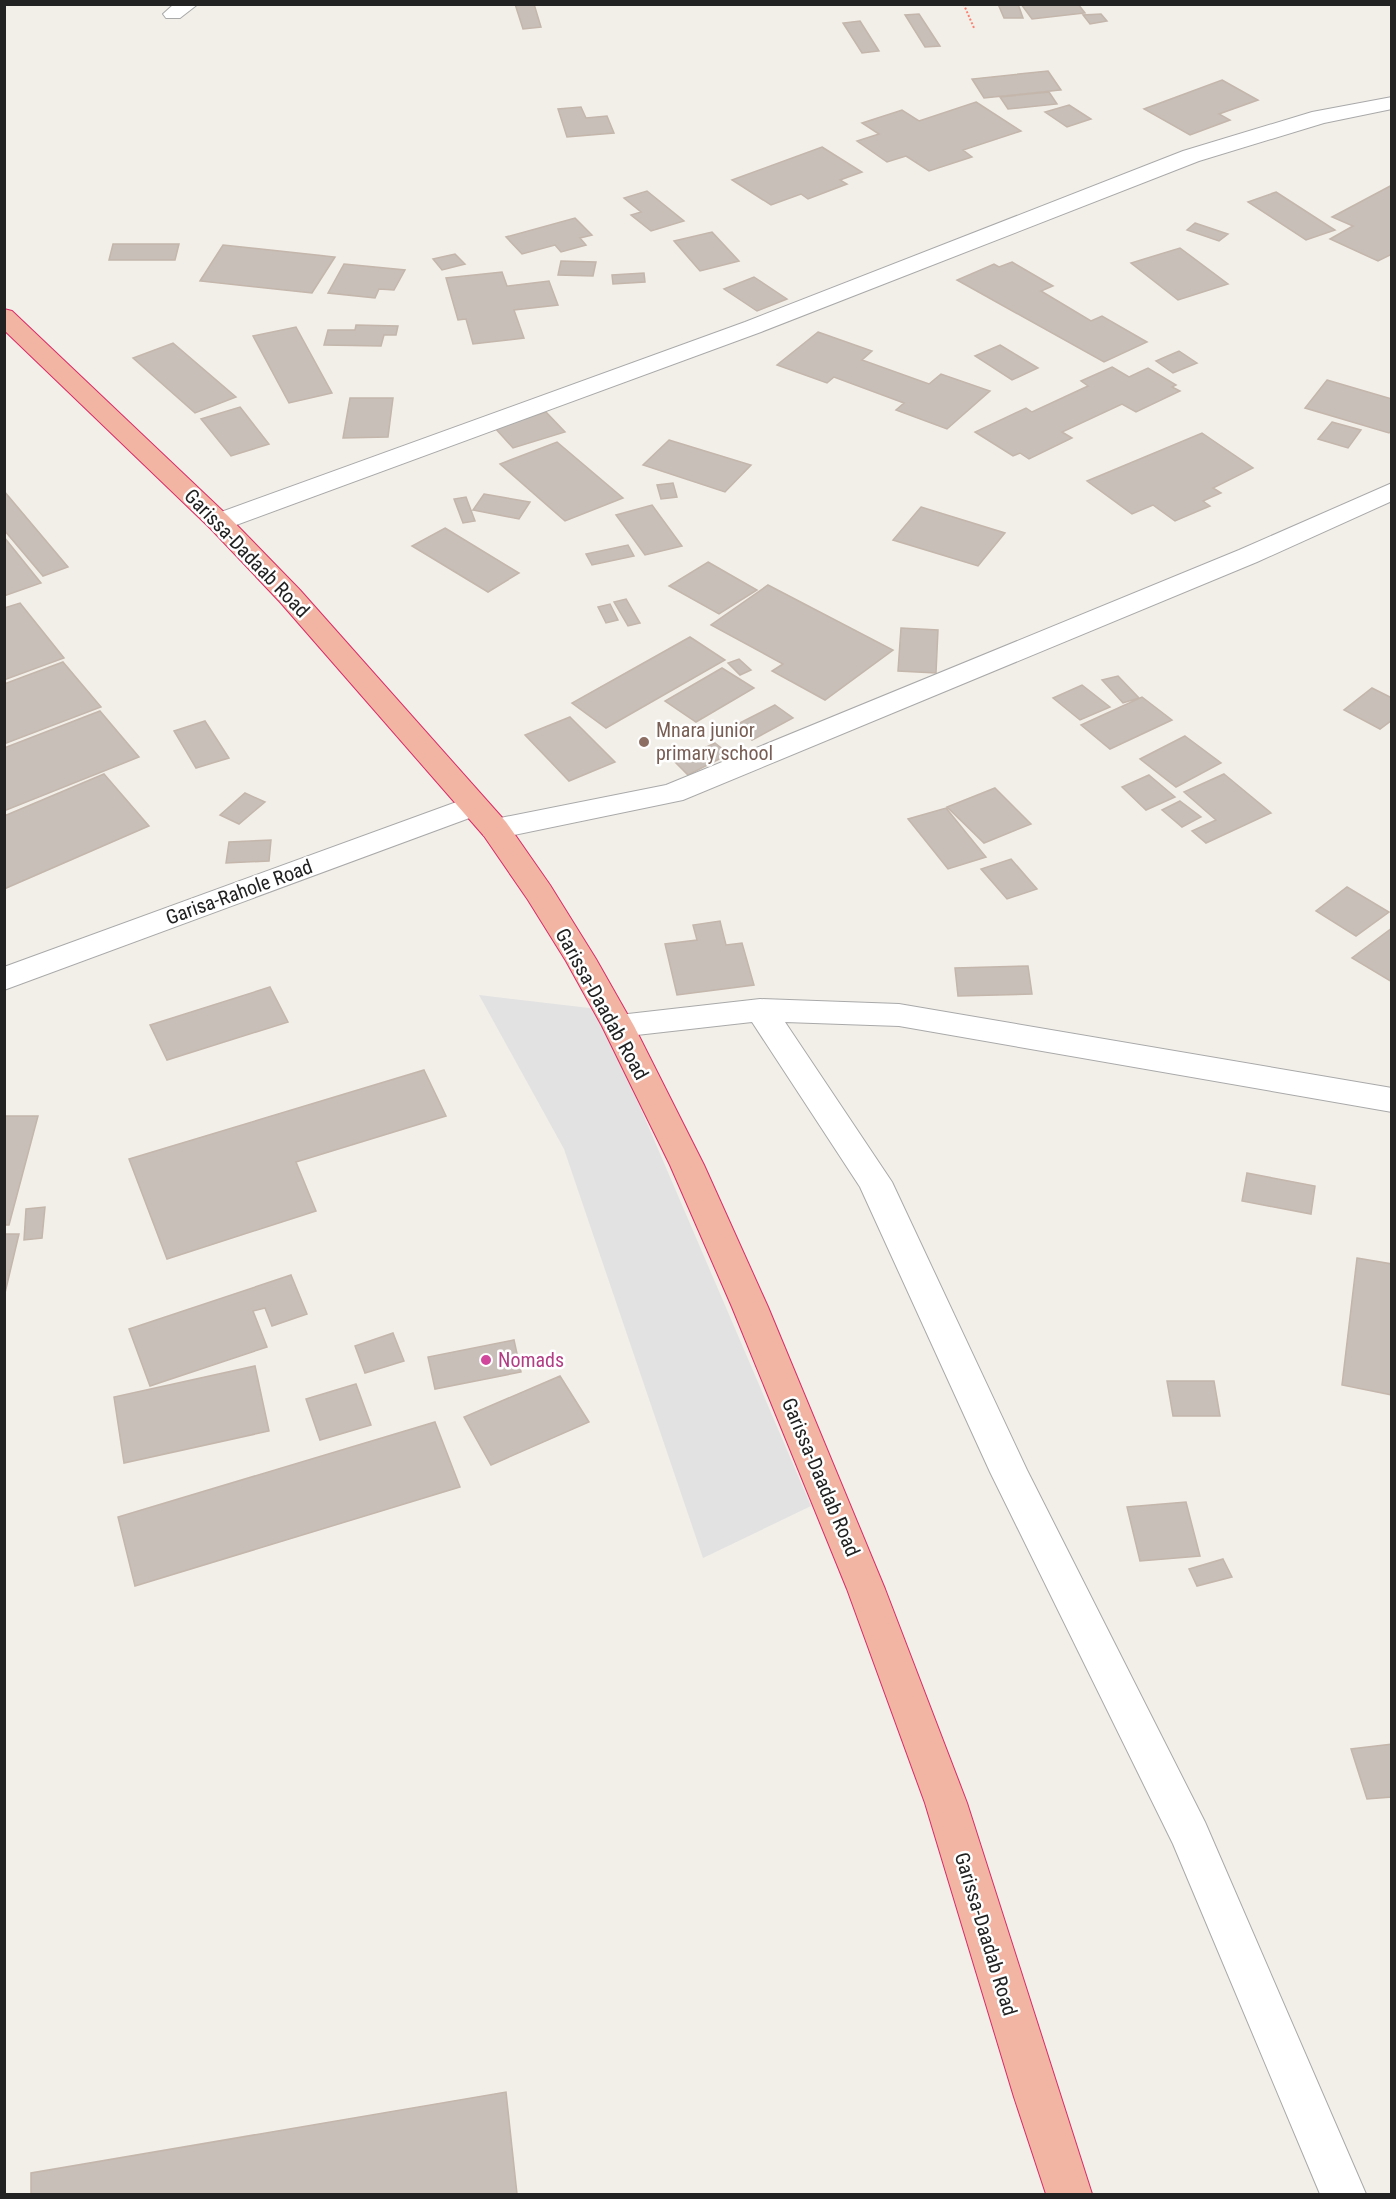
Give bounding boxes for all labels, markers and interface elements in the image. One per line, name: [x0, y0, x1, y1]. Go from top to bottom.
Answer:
street label: Garissa-Dadaab Road: [179, 484, 315, 622]
place label: Mnara junior primary school: [656, 718, 773, 765]
marker: Mnara junior primary school: [637, 735, 651, 749]
street label: Garisa-Rahole Road: [162, 854, 316, 930]
street label: Garissa-Daadab Road: [550, 924, 654, 1084]
place label: Nomads: [498, 1348, 564, 1372]
marker: Nomads: [479, 1353, 493, 1367]
street label: Garissa-Daadab Road: [777, 1394, 865, 1560]
street label: Garissa-Daadab Road: [950, 1849, 1022, 2019]

